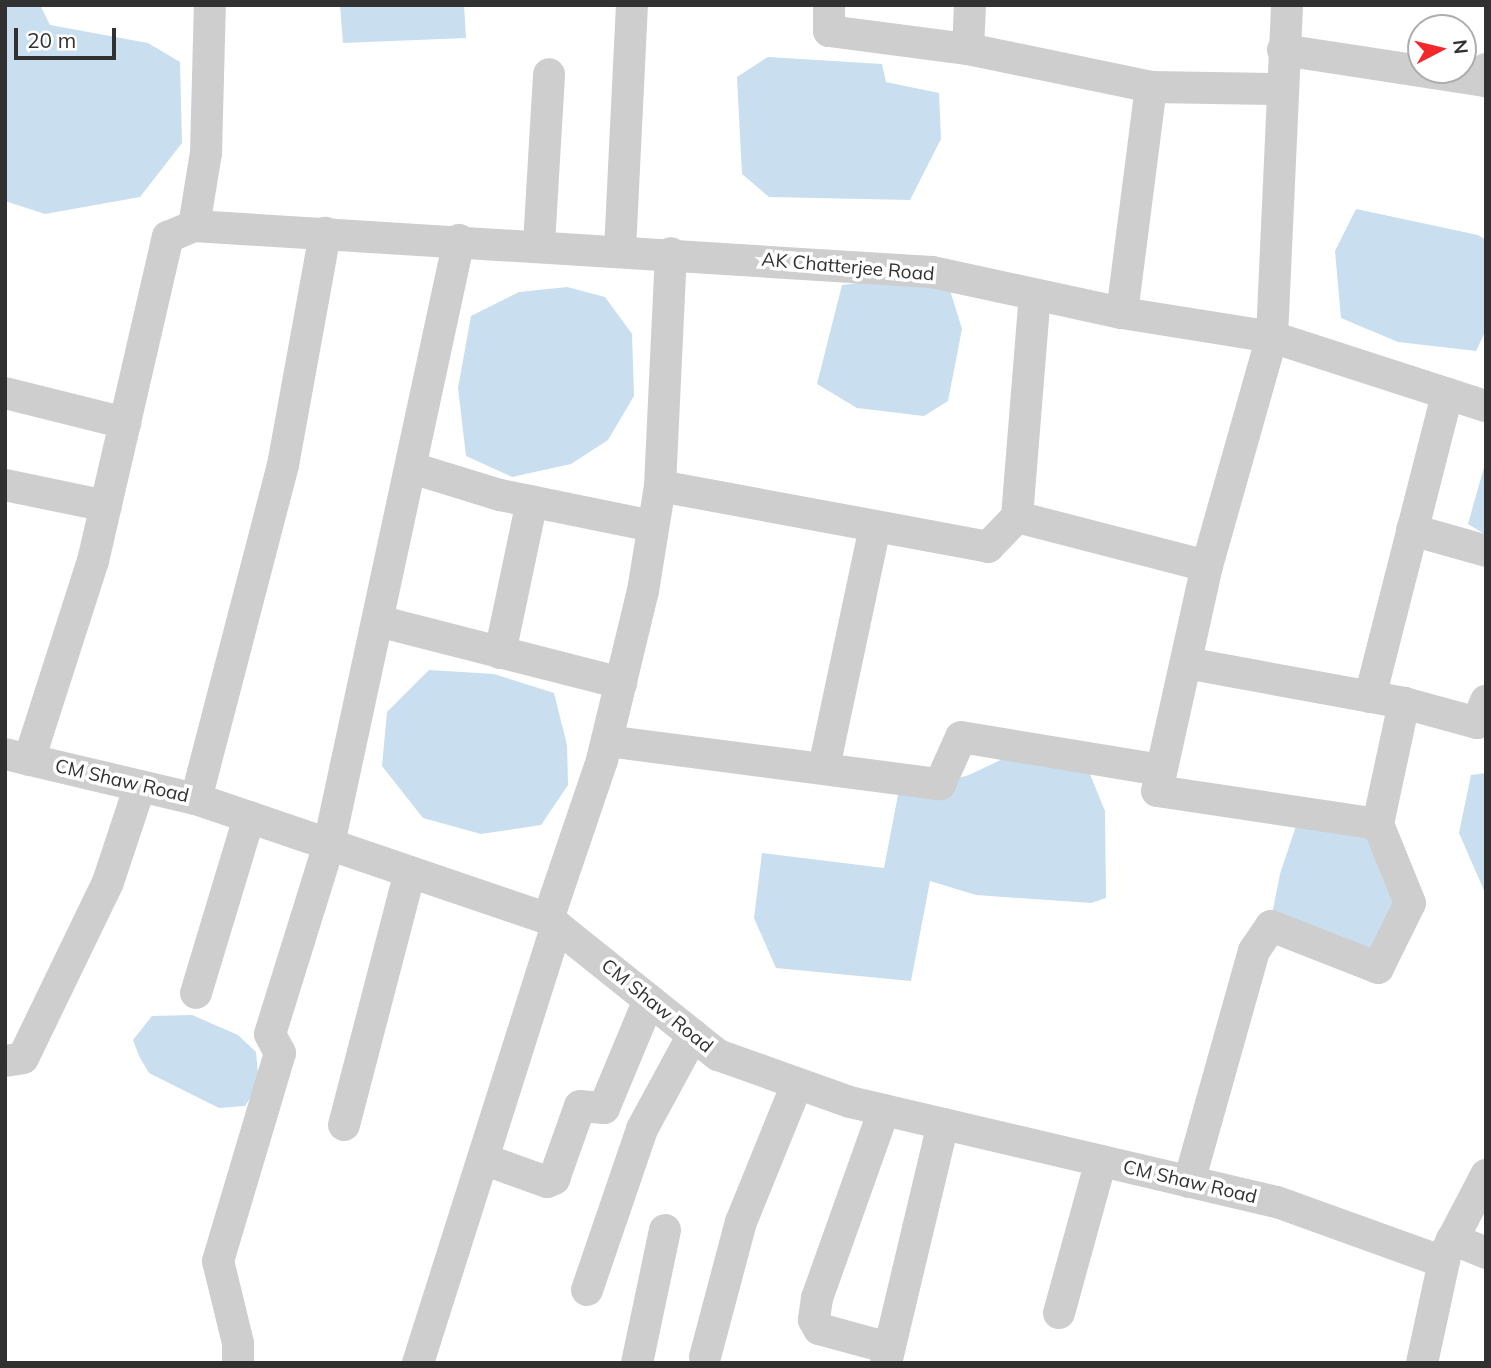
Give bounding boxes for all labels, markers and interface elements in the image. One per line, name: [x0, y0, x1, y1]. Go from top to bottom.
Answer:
scale bar: [18, 14, 119, 58]
north arrow: [1407, 14, 1477, 84]
text: 20 m: [27, 27, 76, 53]
text: N: [1448, 38, 1474, 55]
street label: AK Chatterjee Road: [761, 248, 935, 286]
street label: CM Shaw Road: [53, 755, 191, 807]
street label: CM Shaw Road: [597, 954, 717, 1058]
street label: CM Shaw Road: [1121, 1156, 1259, 1208]

